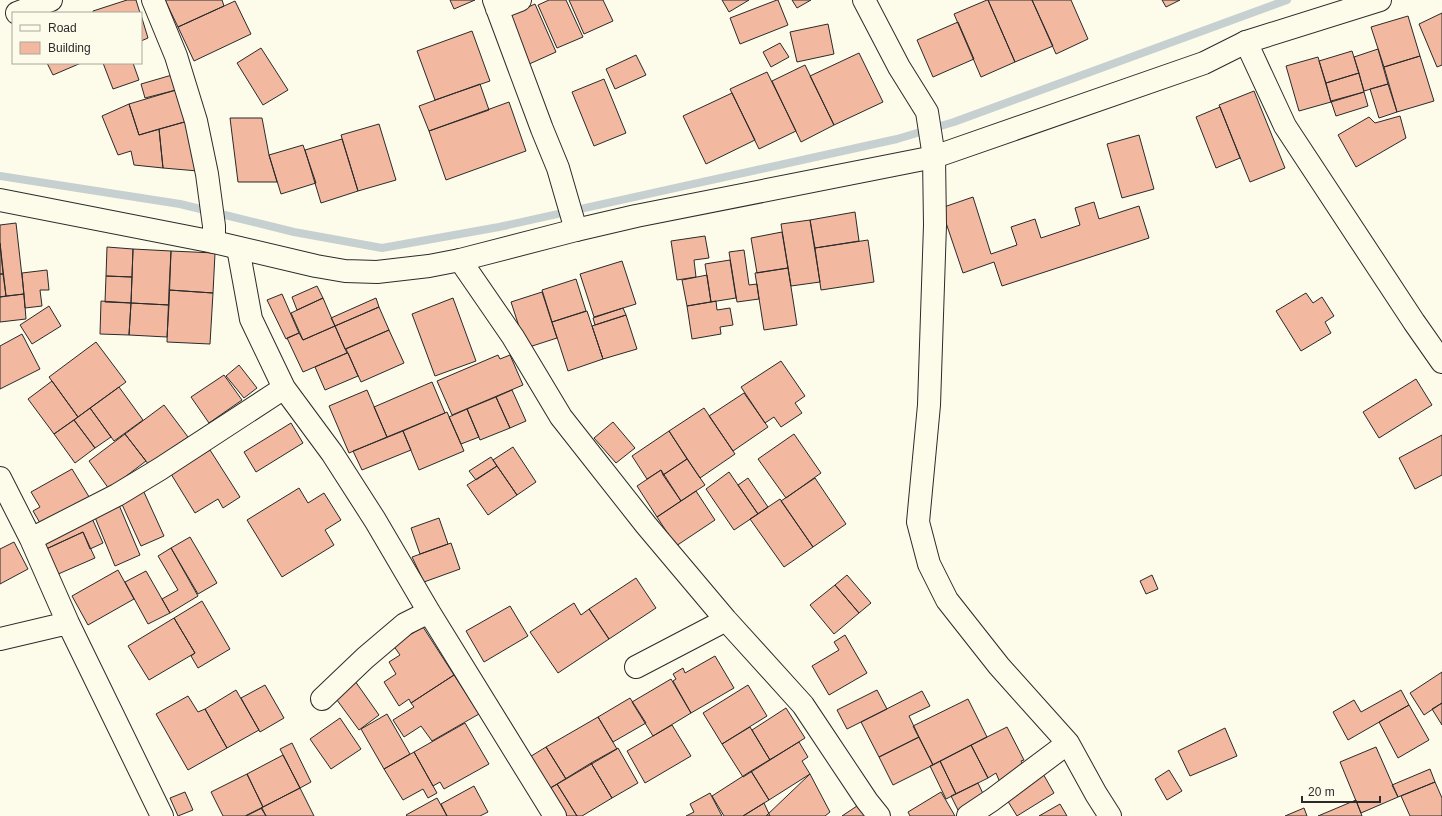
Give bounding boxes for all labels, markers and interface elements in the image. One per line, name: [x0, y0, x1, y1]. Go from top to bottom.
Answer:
legend: [12, 12, 142, 64]
text: Road: [48, 21, 77, 35]
text: Building: [48, 41, 91, 55]
scale bar: [1302, 778, 1380, 804]
text: 20 m: [1308, 785, 1335, 799]

